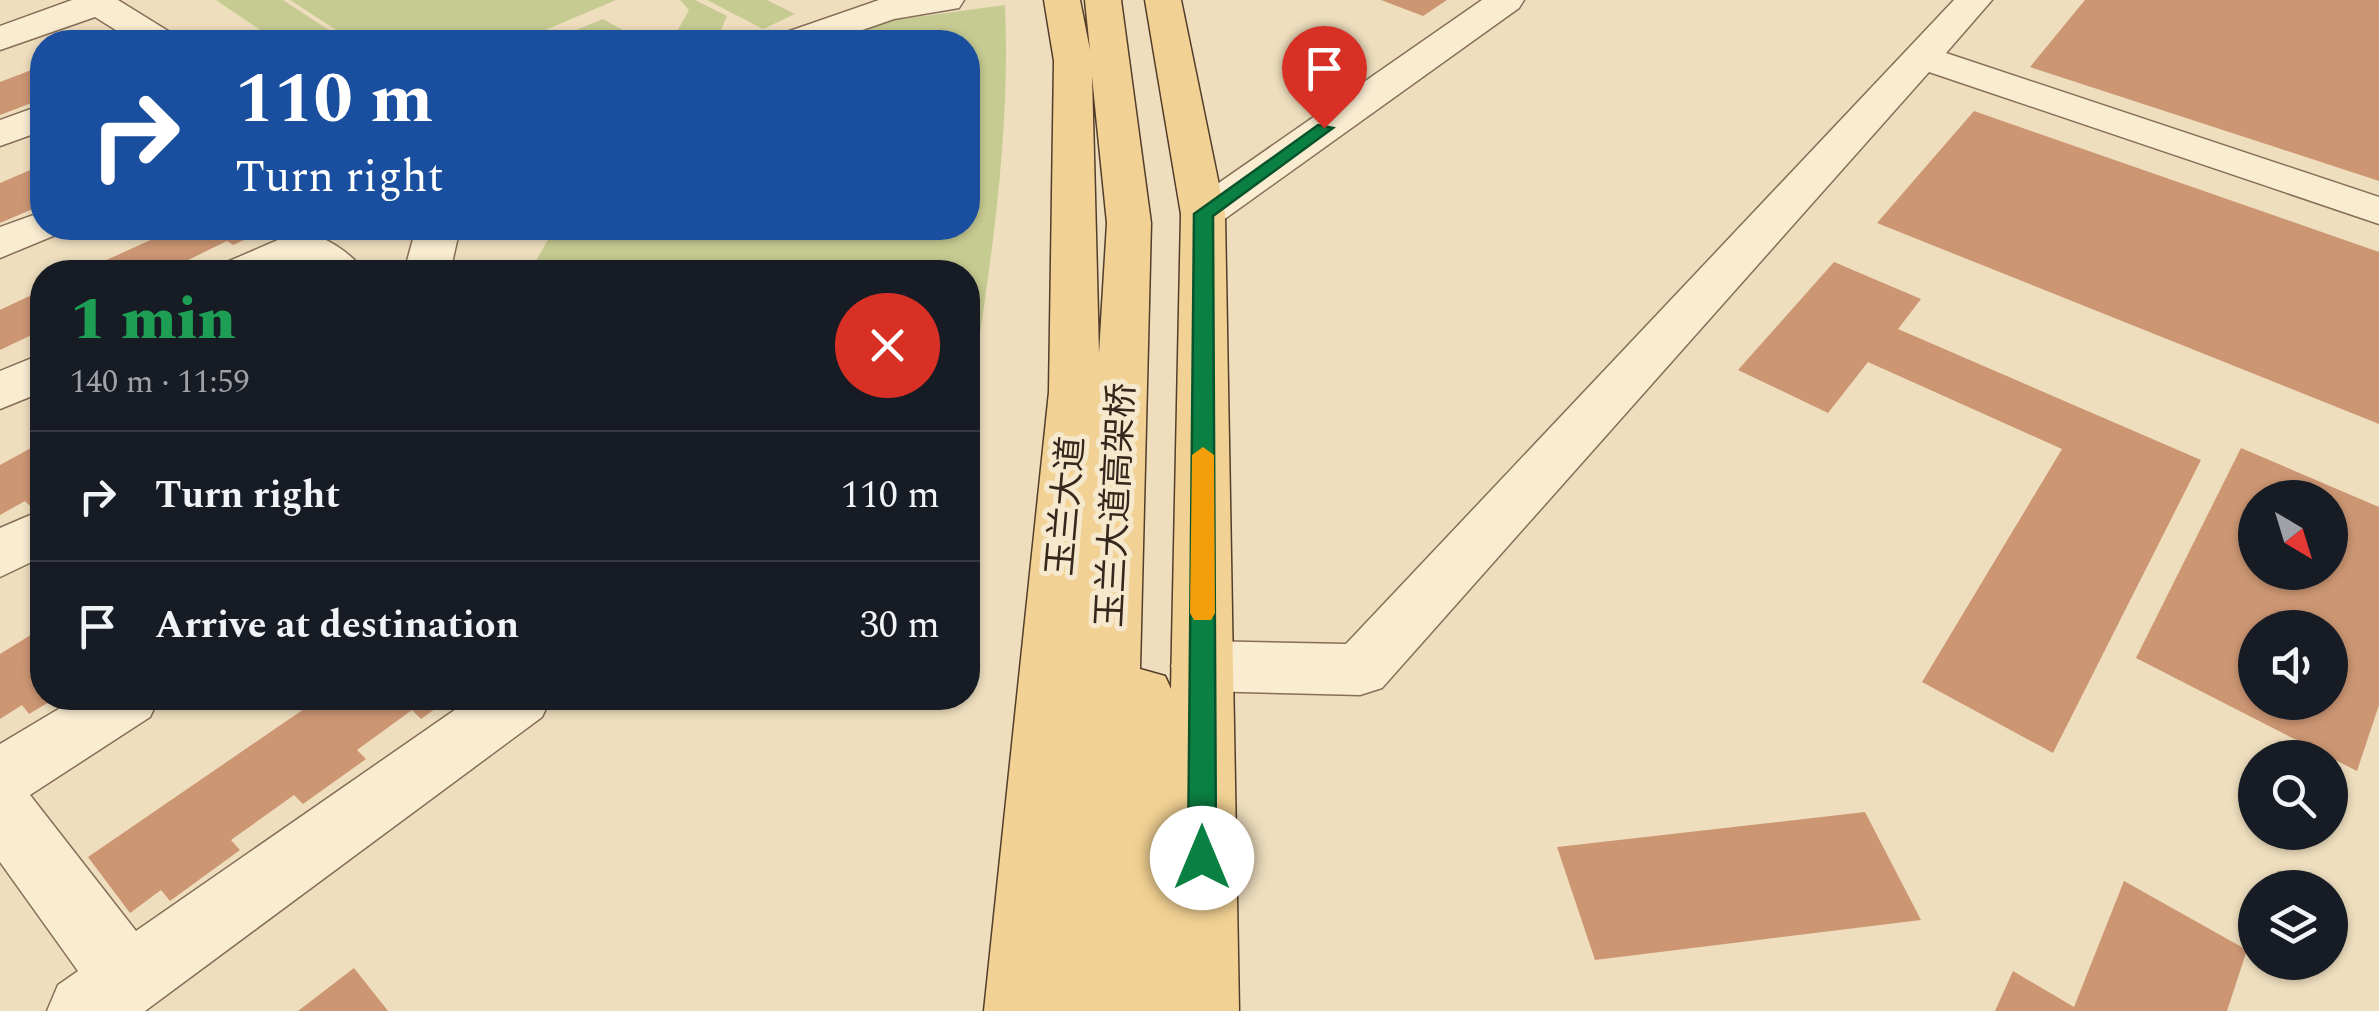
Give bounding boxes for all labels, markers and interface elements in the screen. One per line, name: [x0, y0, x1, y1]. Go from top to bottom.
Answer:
pin: [1282, 26, 1367, 129]
icon: arrive: [1297, 41, 1352, 96]
text: 110 m: [235, 47, 433, 153]
icon: right: [70, 70, 200, 200]
text: Turn right: [235, 143, 444, 212]
text: 1 min: [70, 274, 236, 366]
button: close: [835, 293, 940, 398]
text: 140 m · 11:59: [70, 358, 250, 407]
street label: 玉兰大道高架桥: [1084, 381, 1149, 629]
street label: 玉兰大道: [1034, 434, 1099, 578]
text: Turn right: [155, 467, 340, 525]
text: 110 m: [841, 467, 940, 525]
icon: right: [70, 469, 125, 524]
north arrow: [2238, 480, 2348, 590]
map controls: [2238, 480, 2348, 980]
text: Arrive at destination: [155, 597, 519, 655]
text: 30 m: [860, 597, 940, 655]
icon: arrive: [70, 599, 125, 654]
button: sound: [2238, 610, 2348, 720]
button: search: [2238, 740, 2348, 850]
position arrow: [1150, 806, 1254, 910]
button: layers: [2238, 870, 2348, 980]

